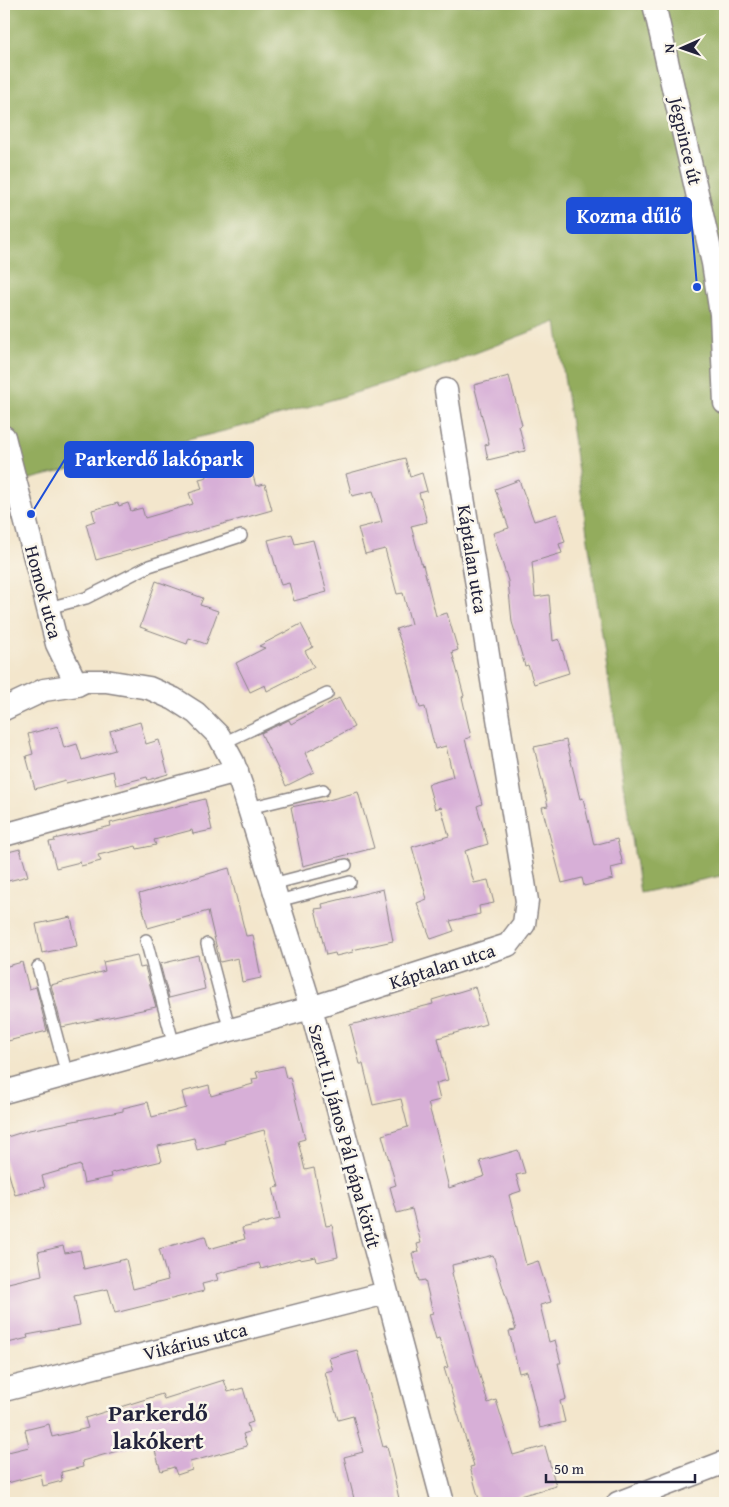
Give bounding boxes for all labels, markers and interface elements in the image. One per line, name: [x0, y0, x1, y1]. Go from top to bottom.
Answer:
north arrow: [656, 22, 706, 72]
text: N: [659, 43, 679, 53]
street label: Jégpince út: [662, 92, 710, 188]
callout: Kozma dűlő: [567, 198, 691, 233]
text: Kozma dűlő: [577, 201, 682, 230]
callout: Parkerdő lakópark: [65, 442, 253, 477]
text: Parkerdő lakópark: [75, 444, 244, 473]
street label: Káptalan utca: [451, 503, 495, 615]
street label: Homok utca: [18, 542, 70, 642]
street label: Káptalan utca: [385, 936, 499, 996]
street label: Szent II. János Pál pápa körút: [302, 1021, 389, 1252]
street label: Vikárius utca: [140, 1315, 250, 1367]
district label: Parkerdő lakókert: [108, 1395, 208, 1458]
scale bar: [546, 1452, 695, 1484]
text: 50 m: [554, 1458, 585, 1479]

